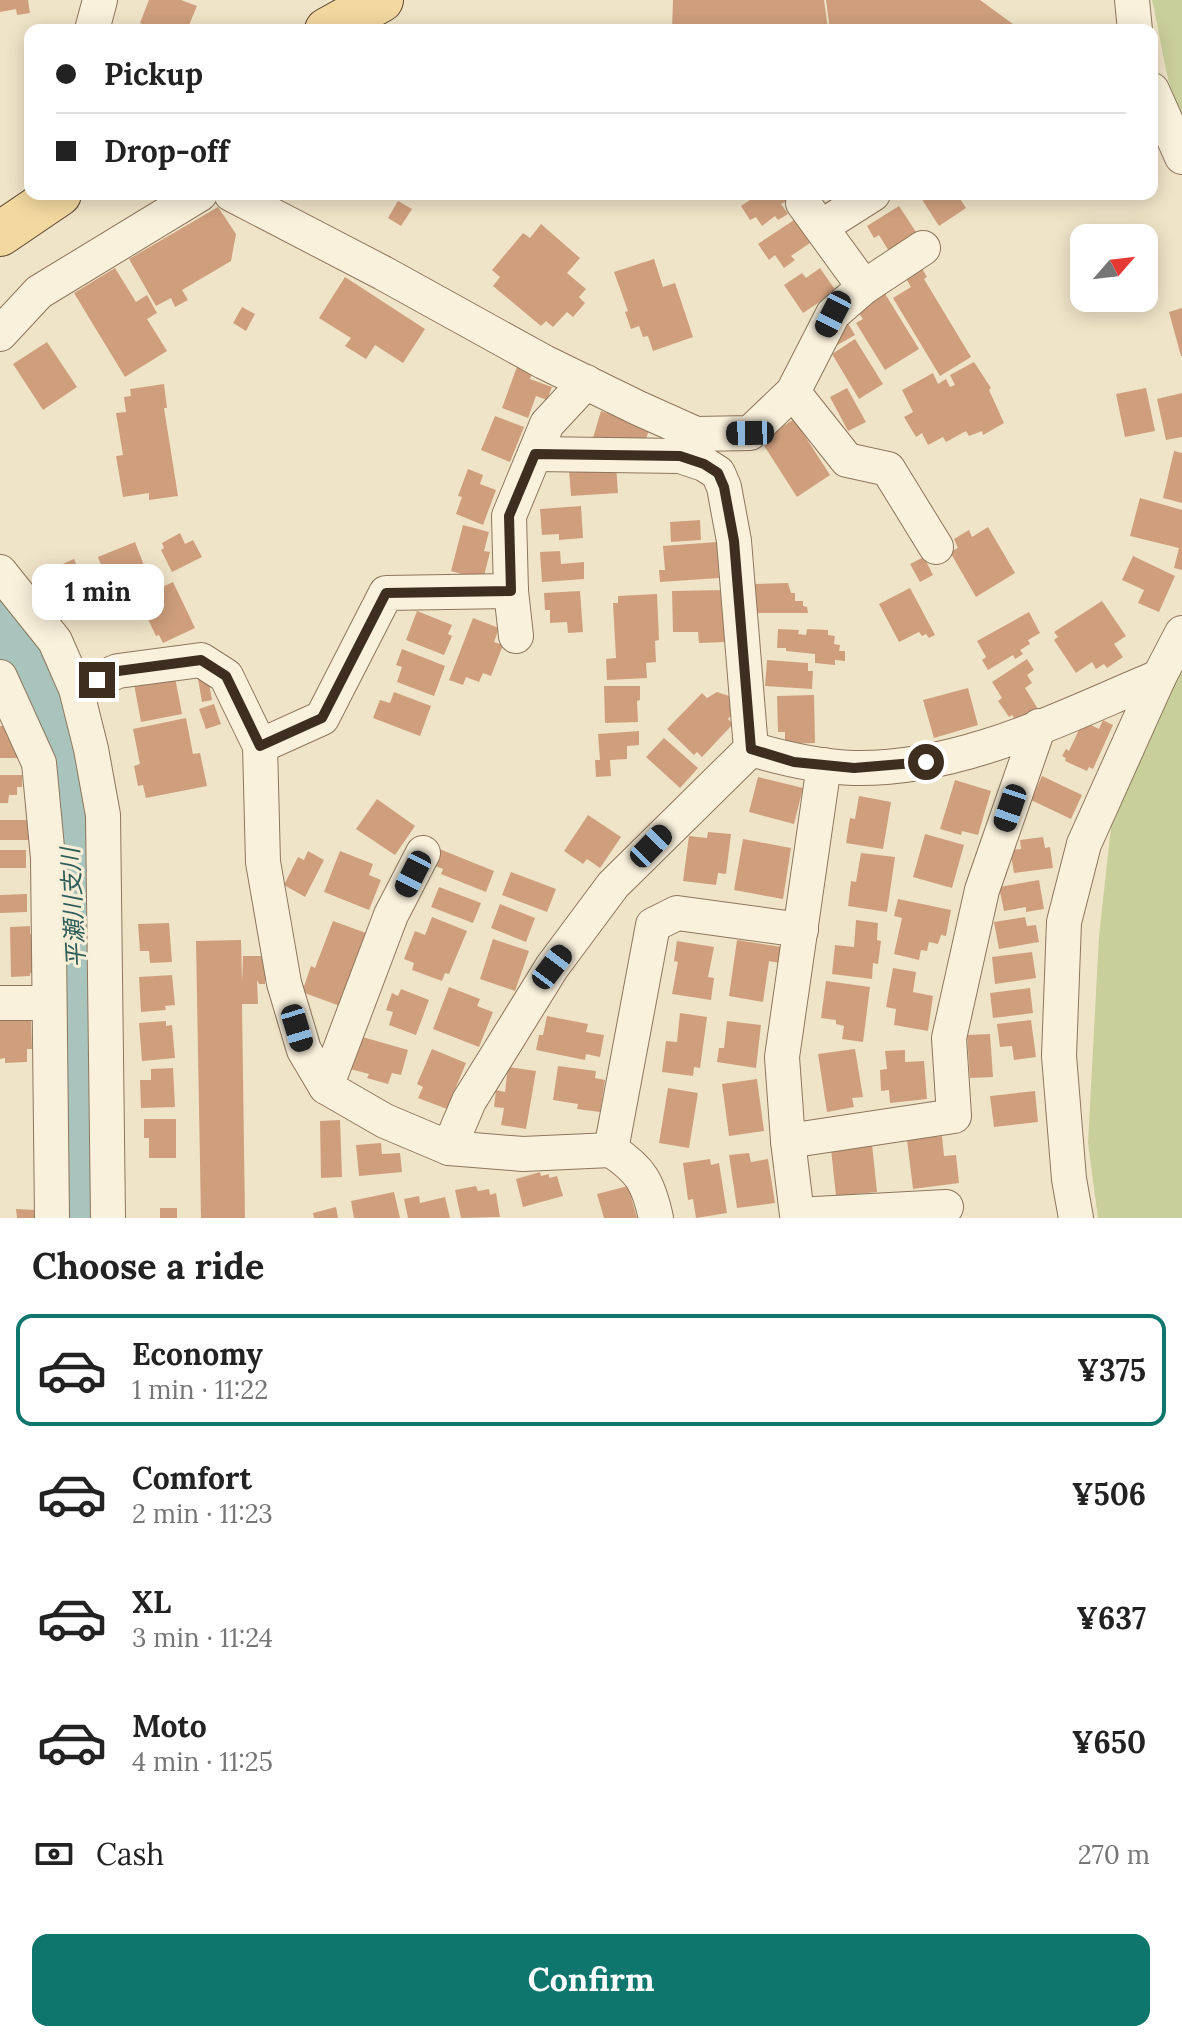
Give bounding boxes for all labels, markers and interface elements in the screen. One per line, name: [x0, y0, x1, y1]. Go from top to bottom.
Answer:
text: Pickup: [104, 55, 203, 93]
text: Drop-off: [104, 132, 229, 170]
north arrow: [1070, 224, 1158, 312]
map controls: [1070, 224, 1158, 312]
car: [811, 287, 855, 341]
car: [726, 421, 774, 445]
callout: 1 min: [31, 564, 163, 620]
text: 1 min: [65, 575, 131, 608]
route end: [79, 662, 115, 698]
route start: [908, 744, 944, 780]
car: [991, 781, 1029, 835]
car: [626, 820, 676, 872]
water label: 平瀬川支川: [54, 844, 92, 969]
car: [391, 847, 435, 901]
car: [528, 941, 576, 993]
car: [279, 1002, 315, 1054]
text: Choose a ride: [32, 1243, 264, 1289]
icon: car: [36, 1334, 108, 1406]
text: Economy: [132, 1335, 263, 1373]
text: ¥375: [1077, 1351, 1146, 1389]
text: 1 min · 11:22: [132, 1373, 268, 1406]
icon: car: [36, 1458, 108, 1530]
text: Comfort: [132, 1459, 252, 1497]
text: ¥506: [1072, 1475, 1146, 1513]
text: 2 min · 11:23: [132, 1497, 273, 1530]
icon: car: [36, 1582, 108, 1654]
text: XL: [132, 1583, 171, 1621]
text: ¥637: [1076, 1599, 1146, 1637]
text: 3 min · 11:24: [132, 1621, 273, 1654]
icon: car: [36, 1706, 108, 1778]
text: Moto: [132, 1707, 207, 1745]
text: ¥650: [1072, 1723, 1146, 1761]
text: 4 min · 11:25: [132, 1745, 273, 1778]
icon: cash: [32, 1832, 76, 1876]
text: Cash: [96, 1835, 164, 1873]
text: 270 m: [1078, 1838, 1150, 1871]
button: Confirm: [32, 1934, 1150, 2026]

